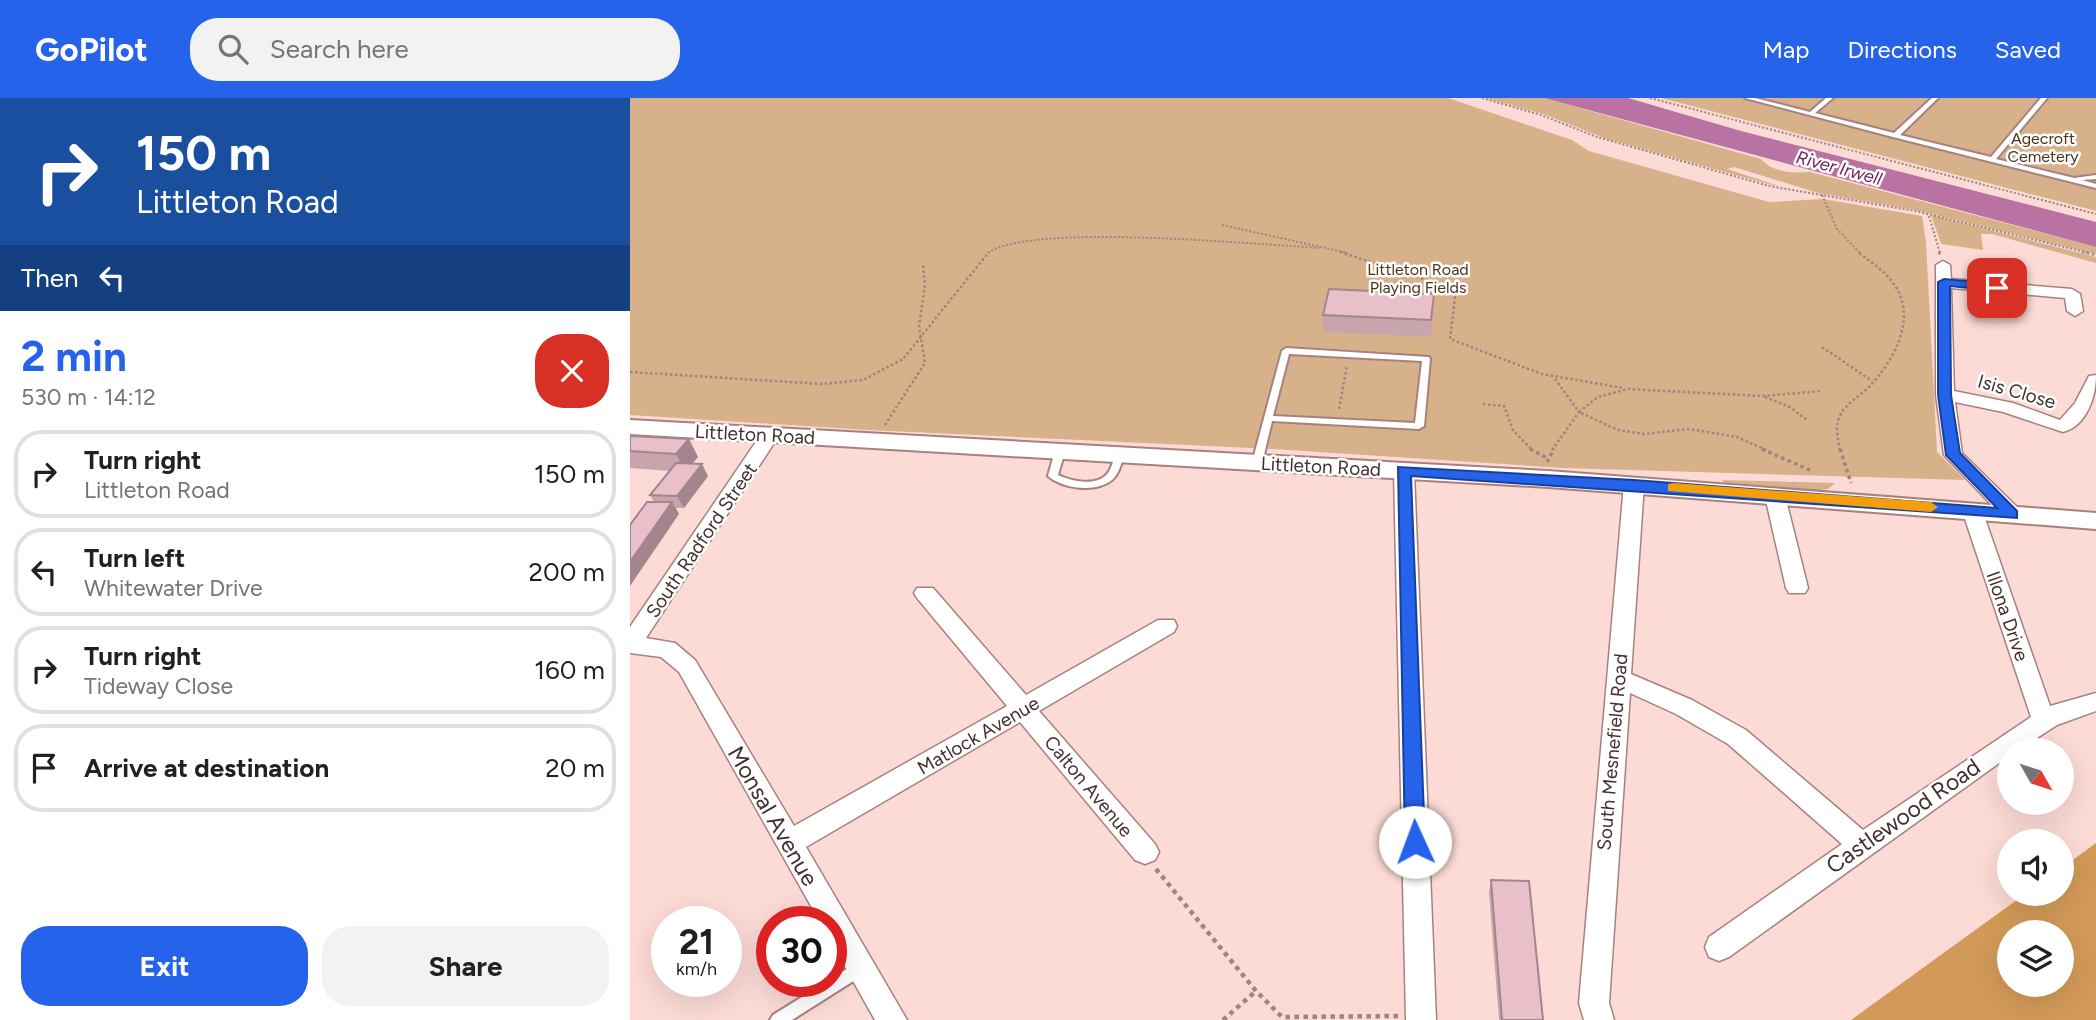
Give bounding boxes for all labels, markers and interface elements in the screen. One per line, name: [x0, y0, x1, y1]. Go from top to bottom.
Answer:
search box: [190, 18, 680, 81]
text: GoPilot: [35, 30, 148, 69]
icon: search: [214, 30, 252, 68]
text: Search here: [270, 33, 409, 65]
text: Map: [1763, 35, 1809, 64]
text: Directions: [1847, 35, 1957, 64]
text: Saved: [1995, 35, 2061, 64]
text: 150 m: [136, 123, 271, 182]
icon: right: [21, 126, 112, 217]
park label: Agecroft Cemetery: [2007, 129, 2079, 166]
water label: River Irwell: [1794, 146, 1885, 190]
text: Littleton Road: [136, 183, 339, 221]
pin: [1967, 258, 2027, 318]
icon: left: [93, 259, 131, 297]
park label: Littleton Road Playing Fields: [1367, 260, 1469, 297]
text: Then: [21, 262, 79, 294]
icon: arrive: [1978, 269, 2016, 307]
text: 2 min: [21, 331, 127, 382]
button: close: [535, 334, 609, 408]
street label: Isis Close: [1975, 369, 2059, 414]
text: 530 m · 14:12: [21, 383, 156, 411]
street label: Littleton Road: [694, 420, 816, 449]
text: Turn right: [84, 444, 201, 476]
street label: Littleton Road: [1260, 452, 1382, 481]
icon: right: [25, 455, 63, 493]
text: 150 m: [534, 458, 605, 490]
street label: South Radford Street: [641, 458, 762, 622]
text: Littleton Road: [84, 476, 230, 504]
text: Turn left: [84, 542, 185, 574]
icon: left: [25, 553, 63, 591]
text: 200 m: [529, 556, 605, 588]
street label: Illona Drive: [1981, 568, 2034, 664]
text: Whitewater Drive: [84, 574, 262, 602]
text: Turn right: [84, 640, 201, 672]
icon: right: [25, 651, 63, 689]
street label: South Mesnefield Road: [1592, 653, 1633, 851]
text: 160 m: [534, 654, 605, 686]
text: Tideway Close: [84, 672, 233, 700]
street label: Matlock Avenue: [913, 691, 1043, 780]
street label: Calton Avenue: [1040, 731, 1138, 842]
north arrow: [1997, 738, 2074, 816]
map controls: [1997, 738, 2074, 997]
street label: Monsal Avenue: [722, 741, 824, 891]
icon: arrive: [25, 749, 63, 787]
text: Arrive at destination: [84, 752, 329, 784]
text: 20 m: [545, 752, 605, 784]
street label: Castlewood Road: [1821, 752, 1985, 880]
position arrow: [1378, 805, 1452, 879]
button: sound: [1997, 829, 2074, 906]
speed limit sign: 30: [756, 906, 847, 997]
button: layers: [1997, 920, 2074, 997]
text: 21: [679, 921, 714, 963]
button: Exit: [21, 926, 308, 1006]
button: Share: [322, 926, 609, 1006]
text: km/h: [676, 958, 717, 980]

